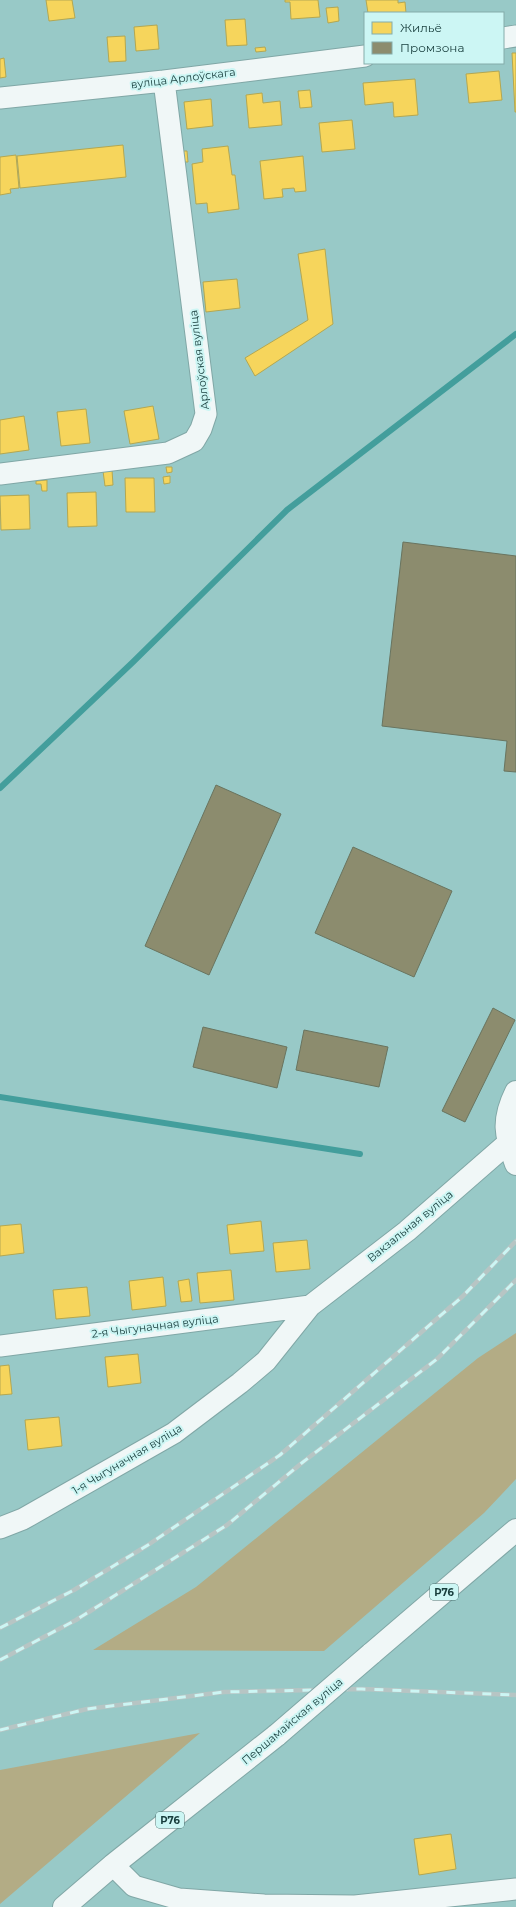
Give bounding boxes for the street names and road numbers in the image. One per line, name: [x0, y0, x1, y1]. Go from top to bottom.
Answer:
street label: вуліца Арлоўскага: [130, 65, 236, 91]
street label: Арлоўская вуліца: [186, 309, 212, 411]
street label: Вакзальная вуліца: [364, 1187, 456, 1265]
street label: 2-я Чыгуначная вуліца: [91, 1311, 219, 1341]
street label: 1-я Чыгуначная вуліца: [70, 1421, 184, 1497]
road number: Р76: [430, 1584, 458, 1600]
street label: Першамайская вуліца: [239, 1675, 345, 1767]
road number: Р76: [156, 1812, 184, 1828]

